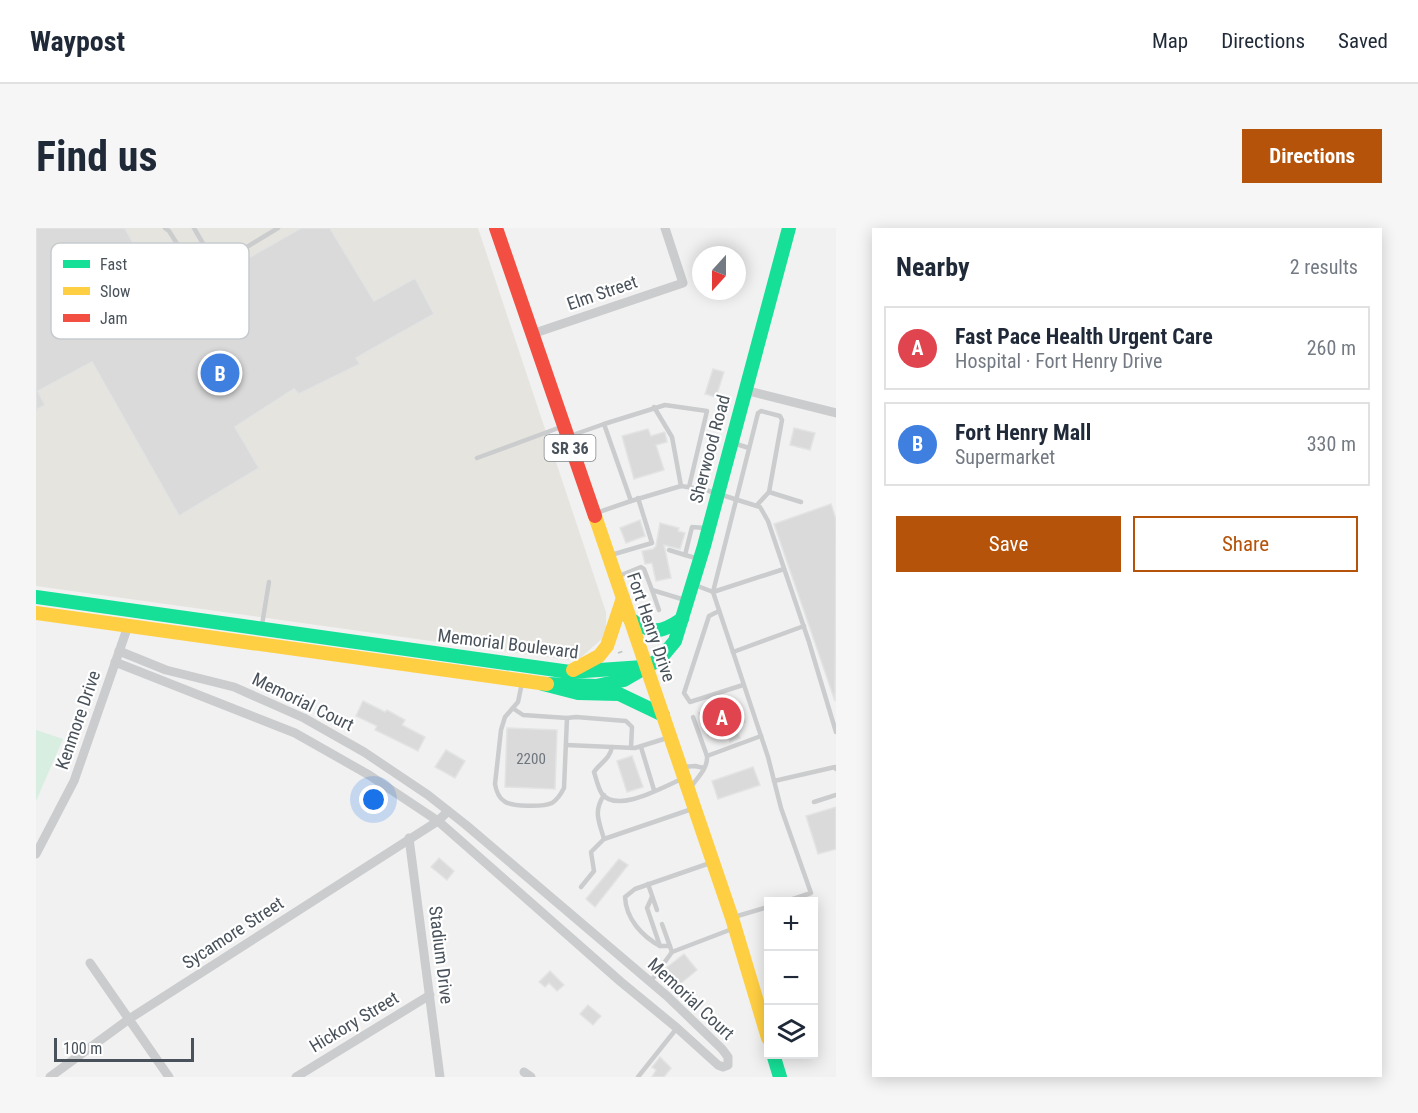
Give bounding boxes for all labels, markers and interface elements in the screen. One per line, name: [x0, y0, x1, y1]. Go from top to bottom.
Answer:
text: Waypost: [30, 25, 125, 58]
text: Map: [1152, 29, 1188, 53]
text: Directions: [1221, 29, 1305, 53]
text: Saved: [1338, 29, 1388, 53]
button: Directions: [1242, 129, 1382, 183]
text: Find us: [36, 132, 157, 181]
legend: [51, 243, 249, 339]
north arrow: [692, 246, 746, 300]
text: Nearby: [896, 252, 970, 282]
text: Fast: [100, 255, 127, 274]
text: 2 results: [1290, 255, 1358, 279]
street label: Elm Street: [564, 271, 640, 314]
text: Slow: [100, 282, 130, 301]
text: Jam: [100, 309, 127, 328]
text: Fast Pace Health Urgent Care: [955, 324, 1213, 349]
text: A: [912, 336, 923, 360]
text: 260 m: [1307, 336, 1356, 360]
text: Hospital · Fort Henry Drive: [955, 349, 1162, 373]
pin: B: [200, 350, 240, 396]
street label: Sherwood Road: [685, 393, 734, 505]
text: Fort Henry Mall: [955, 420, 1091, 445]
text: B: [912, 432, 923, 456]
text: 330 m: [1307, 432, 1356, 456]
road number: SR 36: [544, 435, 596, 461]
text: Supermarket: [955, 445, 1055, 469]
button: Save: [896, 516, 1121, 572]
button: Share: [1133, 516, 1358, 572]
street label: Fort Henry Drive: [623, 569, 680, 684]
street label: Memorial Boulevard: [437, 624, 580, 663]
street label: Kenmore Drive: [51, 668, 104, 772]
street label: Memorial Court: [249, 668, 357, 735]
pin: A: [702, 694, 742, 740]
house number: 2200: [516, 750, 546, 768]
your location: [359, 785, 388, 814]
street label: Sycamore Street: [178, 892, 287, 973]
map controls: [764, 897, 818, 1059]
button: +: [764, 897, 818, 951]
street label: Stadium Drive: [425, 905, 458, 1005]
button: −: [764, 951, 818, 1005]
street label: Memorial Court: [644, 953, 739, 1044]
street label: Hickory Street: [305, 987, 402, 1056]
button: layers: [764, 1005, 818, 1059]
scale bar: [54, 1035, 194, 1062]
text: 100 m: [63, 1039, 102, 1058]

